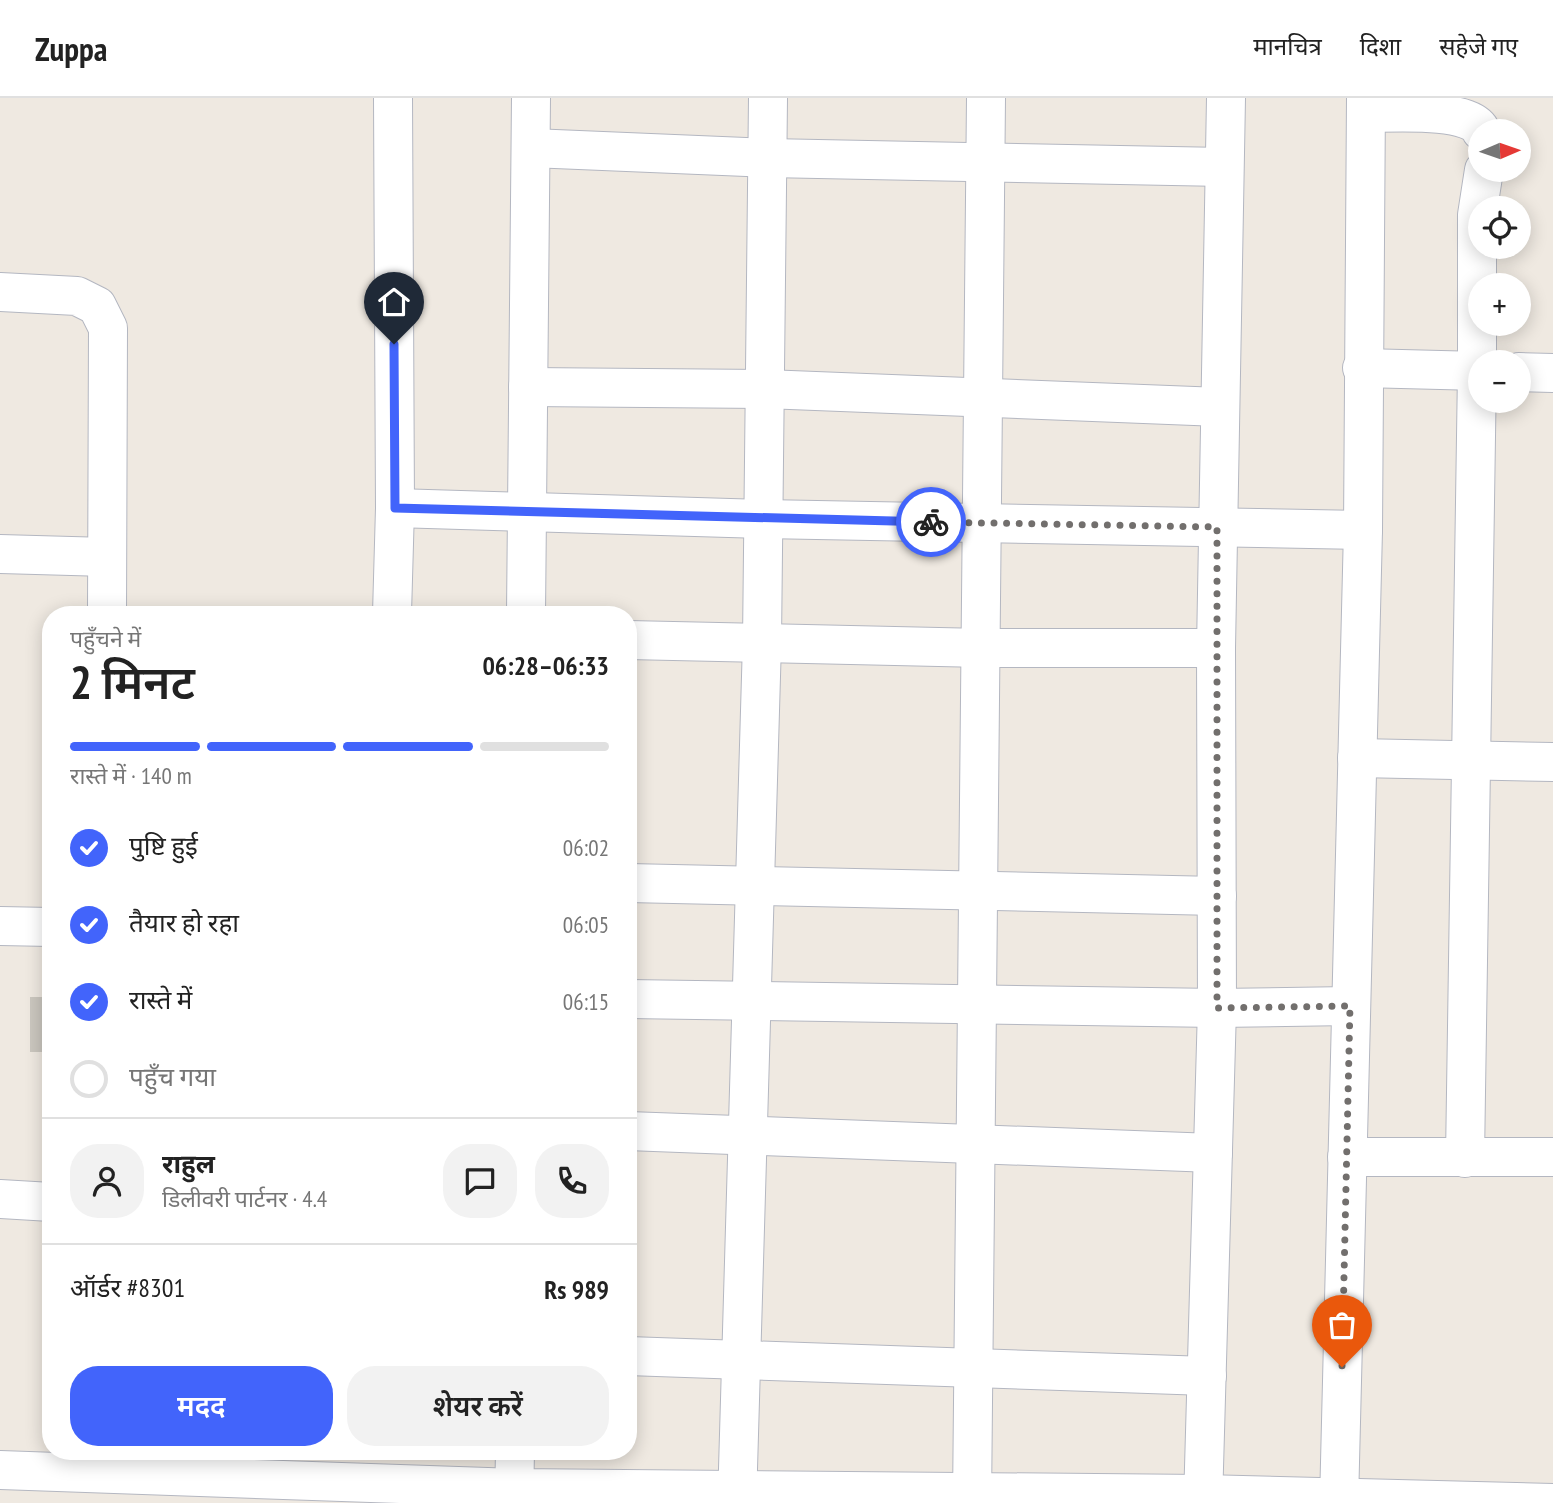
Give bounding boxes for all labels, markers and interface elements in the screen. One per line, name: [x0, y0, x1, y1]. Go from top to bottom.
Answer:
text: Zuppa: [35, 27, 107, 70]
text: मानचित्र: [1253, 31, 1322, 62]
text: दिशा: [1360, 31, 1401, 62]
text: सहेजे गए: [1439, 31, 1518, 62]
north arrow: [1468, 119, 1531, 182]
map controls: [1468, 119, 1531, 413]
button: locate: [1468, 196, 1531, 259]
pin: [364, 272, 424, 344]
button: +: [1468, 273, 1531, 336]
icon: home: [375, 283, 413, 321]
button: −: [1468, 350, 1531, 413]
courier: [896, 487, 966, 557]
icon: bike: [912, 503, 950, 541]
text: पहुँचने में: [70, 624, 141, 653]
text: 06:28–06:33: [482, 649, 609, 682]
text: 2 मिनट: [70, 652, 195, 712]
text: रास्ते में · 140 m: [70, 761, 192, 790]
icon: check: [70, 829, 108, 867]
text: पुष्टि हुई: [129, 829, 198, 862]
text: 06:02: [563, 833, 609, 862]
icon: check: [70, 906, 108, 944]
text: तैयार हो रहा: [129, 906, 239, 939]
text: 06:05: [563, 910, 609, 939]
icon: check: [70, 983, 108, 1021]
text: रास्ते में: [129, 983, 192, 1016]
text: 06:15: [563, 987, 609, 1016]
text: पहुँच गया: [129, 1060, 216, 1093]
button: person: [70, 1144, 144, 1218]
button: chat: [443, 1144, 517, 1218]
button: phone: [535, 1144, 609, 1218]
text: राहुल: [162, 1147, 215, 1180]
text: डिलीवरी पार्टनर · 4.4: [162, 1184, 327, 1213]
text: ऑर्डर #8301: [70, 1271, 185, 1304]
text: Rs 989: [544, 1273, 609, 1306]
pin: [1312, 1295, 1372, 1367]
icon: bag: [1323, 1306, 1361, 1344]
button: मदद: [70, 1366, 333, 1446]
button: शेयर करें: [347, 1366, 609, 1446]

